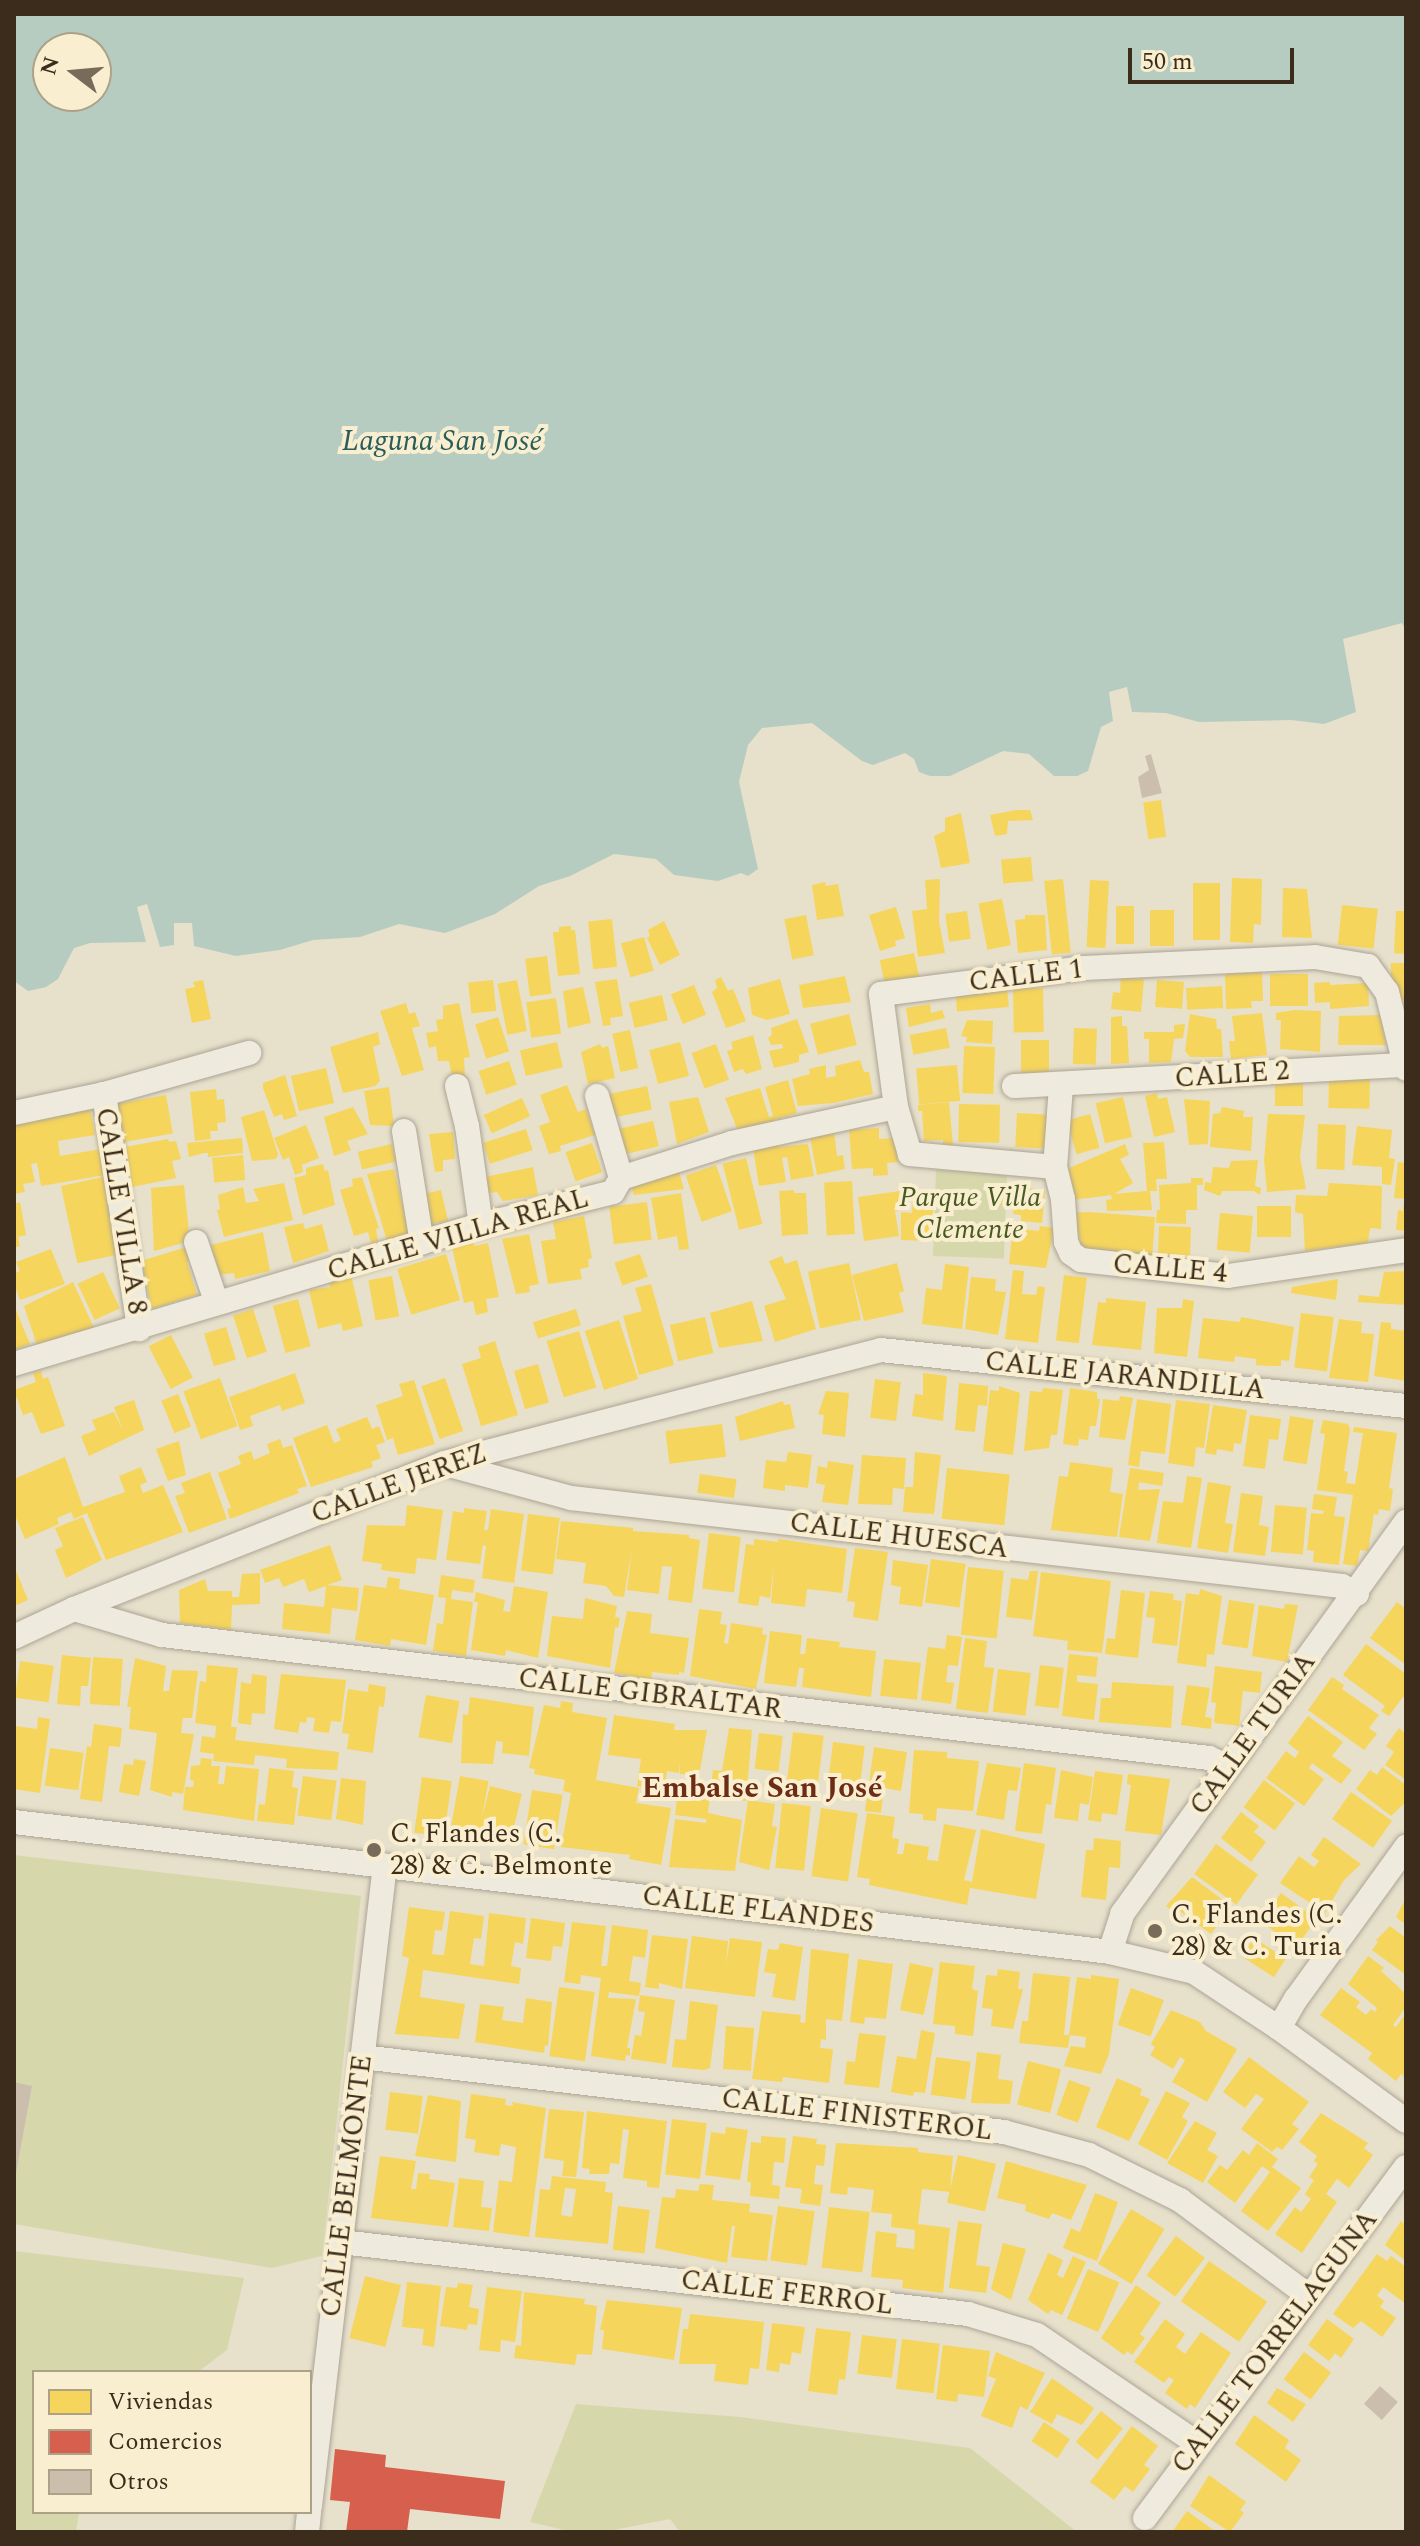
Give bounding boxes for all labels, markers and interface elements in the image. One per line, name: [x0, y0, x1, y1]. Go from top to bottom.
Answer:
north arrow: [32, 32, 112, 112]
scale bar: [1132, 32, 1298, 82]
text: 50 m: [1142, 44, 1193, 80]
text: N: [32, 53, 69, 79]
water label: Laguna San José: [342, 423, 542, 459]
street label: CALLE 1: [967, 952, 1085, 1000]
street label: CALLE 2: [1174, 1054, 1290, 1096]
street label: CALLE VILLA 8: [88, 1105, 154, 1317]
park label: Parque Villa Clemente: [899, 1181, 1041, 1247]
street label: CALLE VILLA REAL: [323, 1182, 593, 1288]
street label: CALLE 4: [1111, 1247, 1229, 1291]
street label: CALLE JARANDILLA: [983, 1345, 1267, 1407]
street label: CALLE JEREZ: [307, 1437, 491, 1531]
street label: CALLE HUESCA: [788, 1506, 1010, 1566]
street label: CALLE TURIA: [1183, 1646, 1323, 1822]
street label: CALLE GIBRALTAR: [516, 1661, 784, 1727]
district label: Embalse San José: [641, 1770, 883, 1806]
place label: C. Flandes (C. 28) & C. Belmonte: [390, 1817, 612, 1883]
marker: C. Flandes (C. 28) & C. Belmonte: [365, 1841, 383, 1859]
street label: CALLE FLANDES: [640, 1879, 876, 1941]
place label: C. Flandes (C. 28) & C. Turia: [1171, 1898, 1343, 1964]
marker: C. Flandes (C. 28) & C. Turia: [1146, 1922, 1164, 1940]
street label: CALLE BELMONTE: [314, 2053, 380, 2319]
street label: CALLE FINISTEROL: [720, 2082, 994, 2148]
street label: CALLE TORRELAGUNA: [1165, 2204, 1385, 2480]
street label: CALLE FERROL: [679, 2263, 895, 2323]
legend: [32, 2370, 312, 2514]
text: Viviendas: [108, 2384, 213, 2420]
text: Comercios: [108, 2424, 223, 2460]
text: Otros: [108, 2464, 169, 2500]

